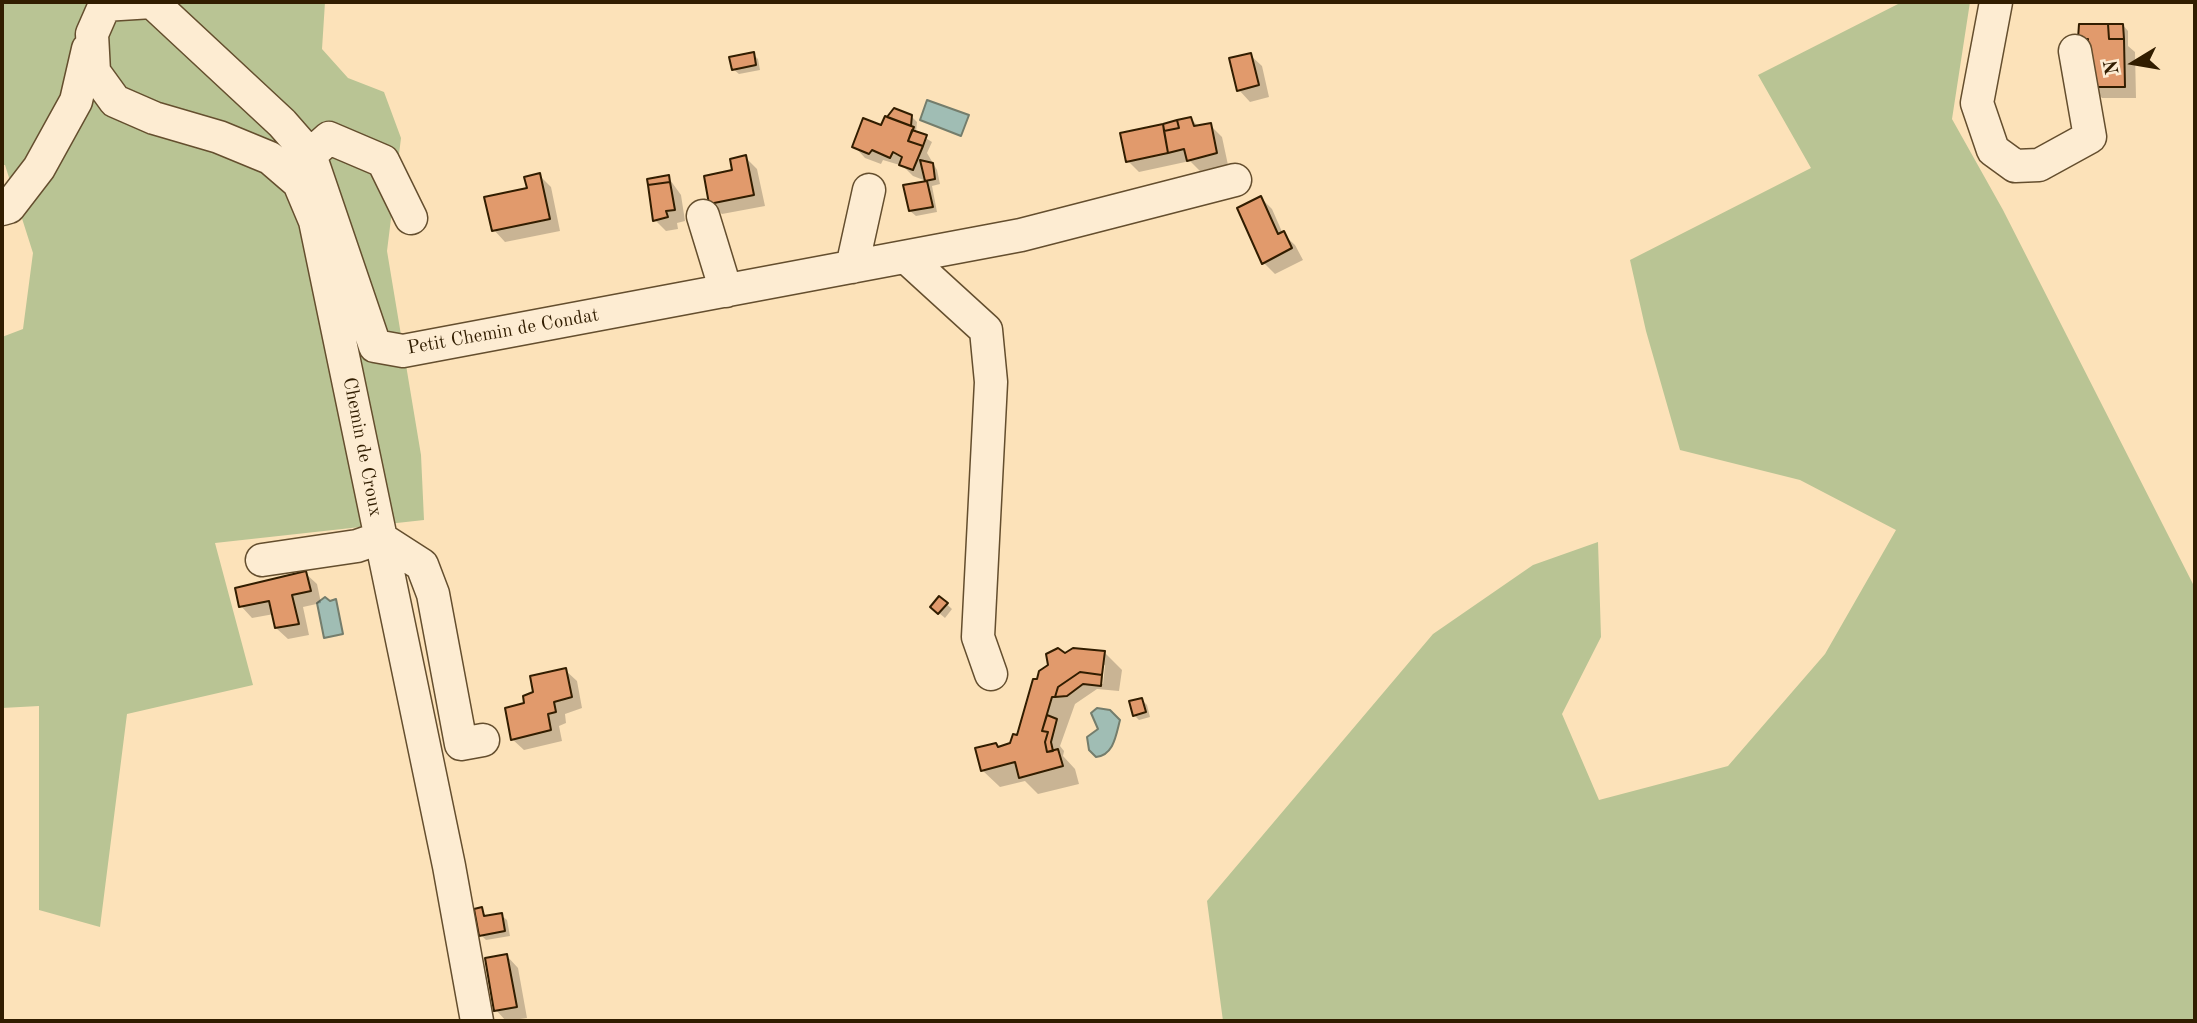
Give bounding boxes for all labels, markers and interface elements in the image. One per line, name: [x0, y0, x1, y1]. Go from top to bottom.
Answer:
north arrow: [2099, 28, 2169, 98]
text: N: [2102, 58, 2124, 76]
street label: Petit Chemin de Condat: [405, 304, 601, 360]
street label: Chemin de Croux: [337, 375, 387, 519]

